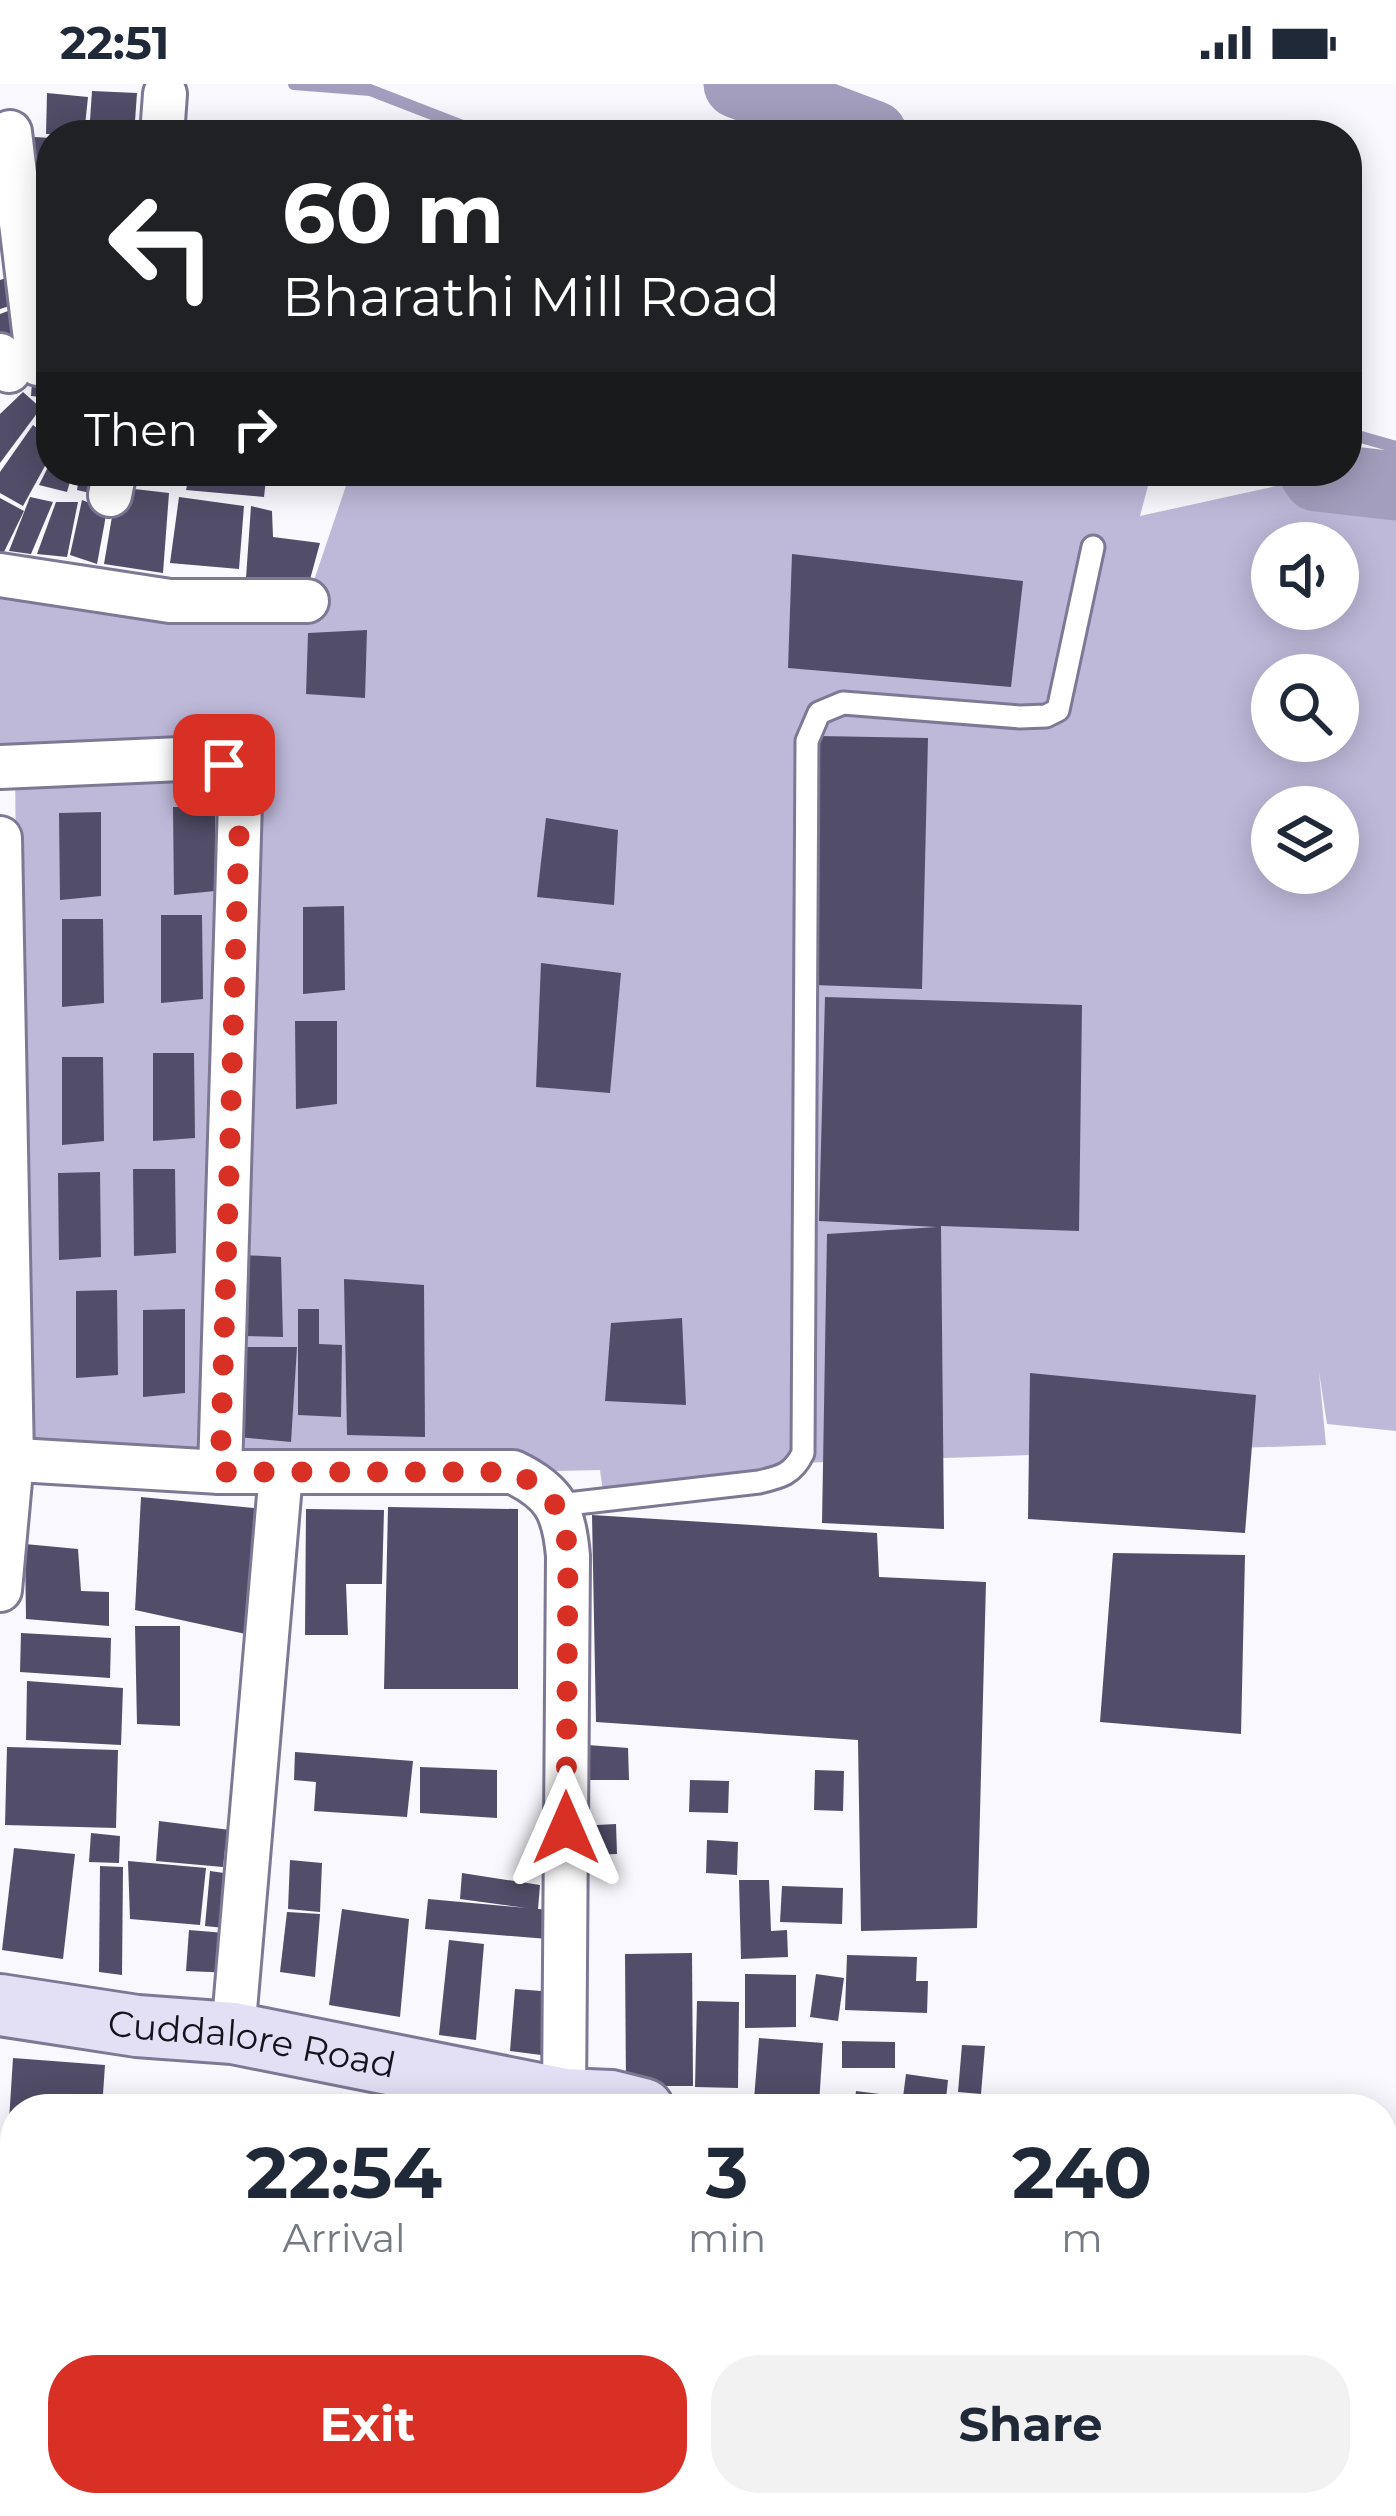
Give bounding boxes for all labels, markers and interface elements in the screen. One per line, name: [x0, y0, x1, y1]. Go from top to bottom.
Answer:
text: 22:51: [60, 15, 169, 70]
text: 60 m: [282, 162, 504, 264]
icon: left: [84, 168, 240, 324]
text: Bharathi Mill Road: [282, 264, 780, 330]
icon: right: [222, 396, 288, 462]
text: Then: [84, 402, 198, 457]
map controls: [1251, 522, 1359, 894]
button: sound: [1251, 522, 1359, 630]
button: search: [1251, 654, 1359, 762]
pin: [173, 714, 275, 816]
icon: arrive: [191, 732, 257, 798]
button: layers: [1251, 786, 1359, 894]
position arrow: [503, 1765, 629, 1891]
street label: Cuddalore Road: [105, 2000, 400, 2087]
text: 22:54: [246, 2128, 442, 2216]
text: 3: [706, 2128, 748, 2216]
text: 240: [1012, 2128, 1152, 2216]
text: Arrival: [282, 2214, 405, 2262]
text: min: [688, 2214, 766, 2262]
text: m: [1061, 2214, 1103, 2262]
button: Exit: [48, 2355, 687, 2493]
button: Share: [711, 2355, 1350, 2493]

